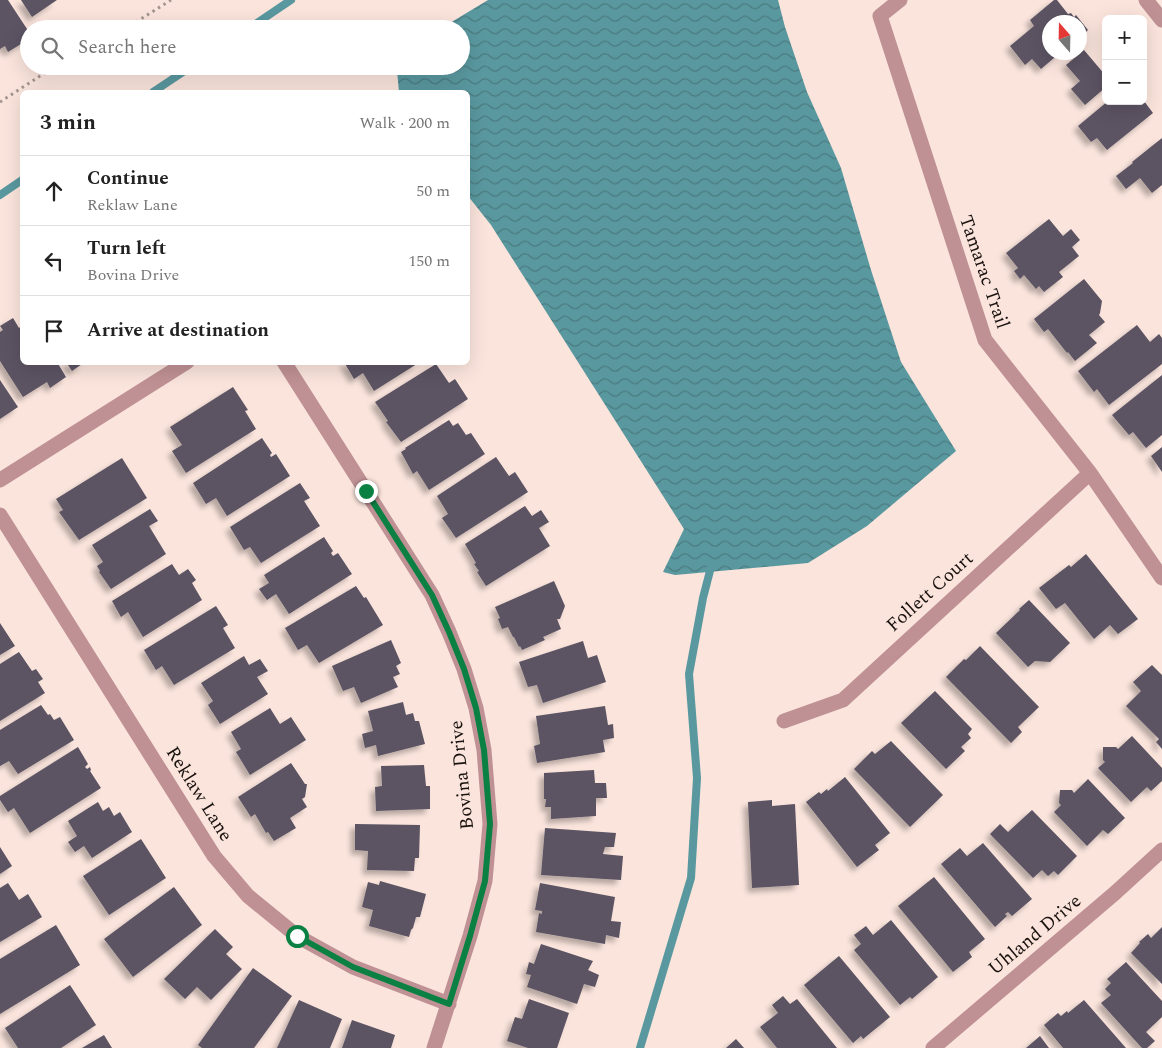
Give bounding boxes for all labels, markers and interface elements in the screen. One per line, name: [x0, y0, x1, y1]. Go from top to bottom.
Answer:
north arrow: [1042, 15, 1087, 60]
map controls: [1102, 15, 1147, 105]
button: +: [1102, 15, 1147, 60]
search box: [20, 20, 470, 75]
text: Search here: [78, 33, 177, 62]
icon: search: [38, 34, 66, 62]
button: −: [1102, 60, 1147, 105]
text: 3 min: [40, 107, 96, 139]
text: Walk · 200 m: [359, 111, 450, 135]
text: Continue: [87, 164, 169, 193]
icon: ahead: [40, 177, 68, 205]
text: 50 m: [416, 179, 450, 203]
text: Reklaw Lane: [87, 193, 178, 217]
street label: Tamarac Trail: [951, 211, 1017, 333]
text: Turn left: [87, 234, 166, 263]
icon: left: [40, 247, 68, 275]
text: 150 m: [408, 249, 450, 273]
text: Bovina Drive: [87, 263, 179, 287]
text: Arrive at destination: [87, 316, 269, 345]
icon: arrive: [40, 317, 68, 345]
route end: [355, 480, 378, 503]
street label: Follett Court: [880, 545, 980, 639]
street label: Bovina Drive: [442, 719, 482, 831]
street label: Reklaw Lane: [158, 741, 240, 847]
street label: Uhland Drive: [982, 887, 1088, 983]
route start: [286, 925, 309, 948]

